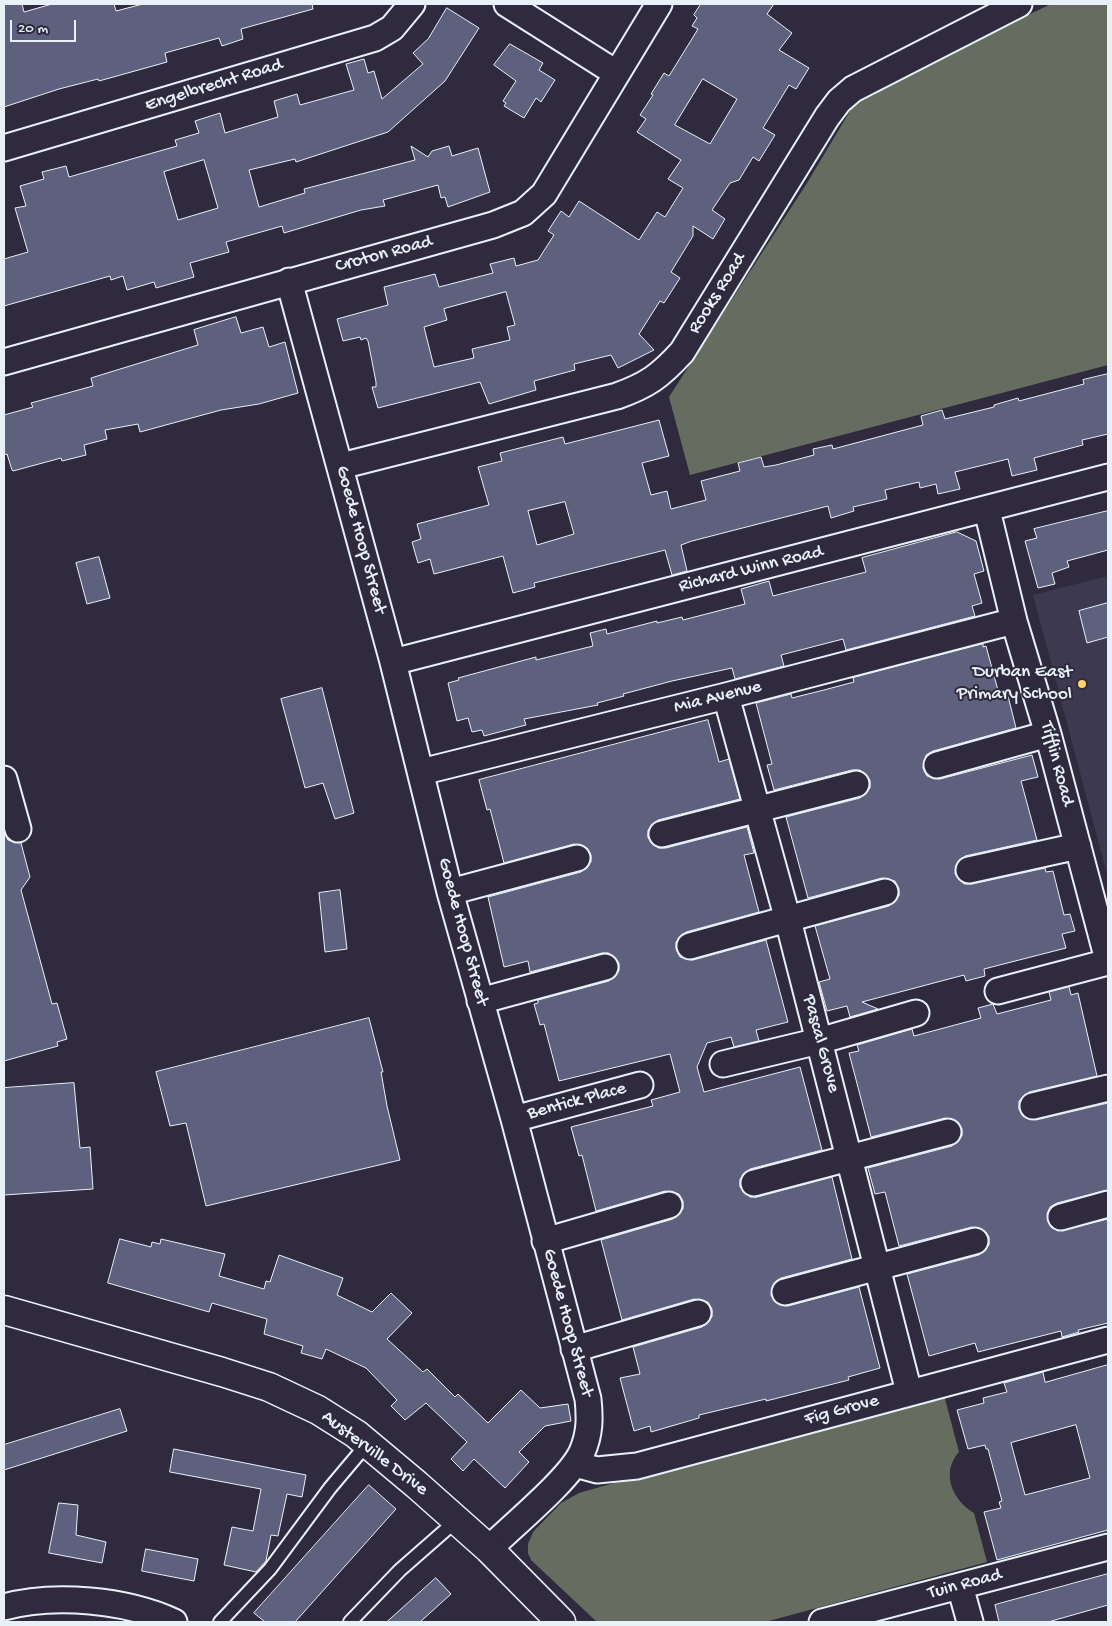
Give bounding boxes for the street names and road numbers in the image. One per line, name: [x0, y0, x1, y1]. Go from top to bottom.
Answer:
street label: Engelbrecht Road: [142, 54, 286, 118]
street label: Croton Road: [333, 231, 435, 279]
street label: Rooks Road: [684, 249, 752, 339]
street label: Goede Hoop Street: [329, 464, 391, 616]
street label: Richard Winn Road: [676, 541, 826, 599]
street label: Mia Avenue: [672, 676, 764, 720]
street label: Tifflin Road: [1034, 719, 1078, 809]
street label: Goede Hoop Street: [431, 856, 493, 1008]
street label: Pascal Grove: [796, 993, 844, 1095]
street label: Bentick Place: [525, 1078, 629, 1126]
street label: Goede Hoop Street: [536, 1247, 598, 1399]
street label: Fig Grove: [802, 1390, 882, 1432]
street label: Austerville Drive: [316, 1406, 432, 1502]
street label: Tuin Road: [926, 1564, 1004, 1606]

